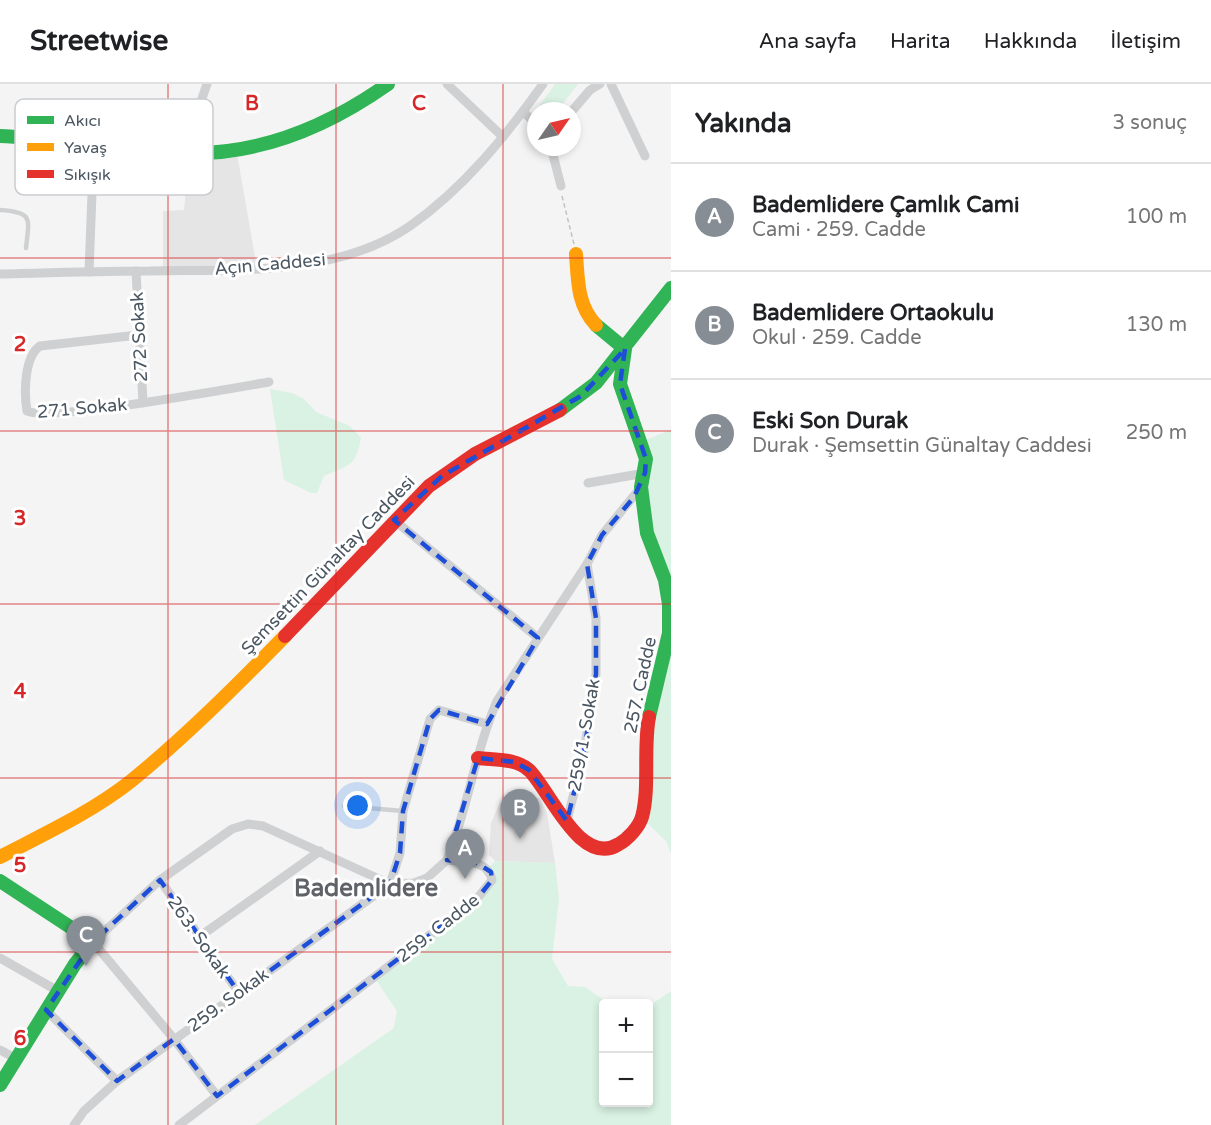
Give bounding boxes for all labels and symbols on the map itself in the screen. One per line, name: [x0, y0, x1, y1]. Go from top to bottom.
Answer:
text: B: [245, 92, 259, 116]
text: C: [412, 92, 426, 116]
legend: [15, 99, 213, 195]
north arrow: [527, 102, 581, 156]
text: Akıcı: [64, 111, 101, 131]
text: Yavaş: [64, 138, 107, 158]
text: Sıkışık: [64, 165, 111, 185]
street label: Açın Caddesi: [213, 248, 327, 280]
street label: 272 Sokak: [126, 291, 152, 383]
text: 2: [14, 333, 26, 357]
street label: 271 Sokak: [36, 393, 128, 423]
street label: Şemsettin Günaltay Caddesi: [237, 471, 419, 659]
text: 3: [14, 507, 26, 531]
street label: 257. Cadde: [619, 635, 661, 735]
street label: 259/1. Sokak: [563, 677, 605, 793]
text: 4: [14, 680, 27, 704]
pin: B: [500, 790, 540, 839]
your location: [343, 791, 372, 820]
pin: A: [446, 830, 484, 879]
text: 5: [14, 854, 26, 878]
district label: Bademlidere: [294, 874, 438, 903]
street label: 259. Cadde: [392, 889, 484, 967]
street label: 263. Sokak: [163, 892, 235, 982]
pin: C: [66, 916, 106, 966]
street label: 259. Sokak: [183, 963, 273, 1037]
text: 6: [14, 1027, 26, 1051]

